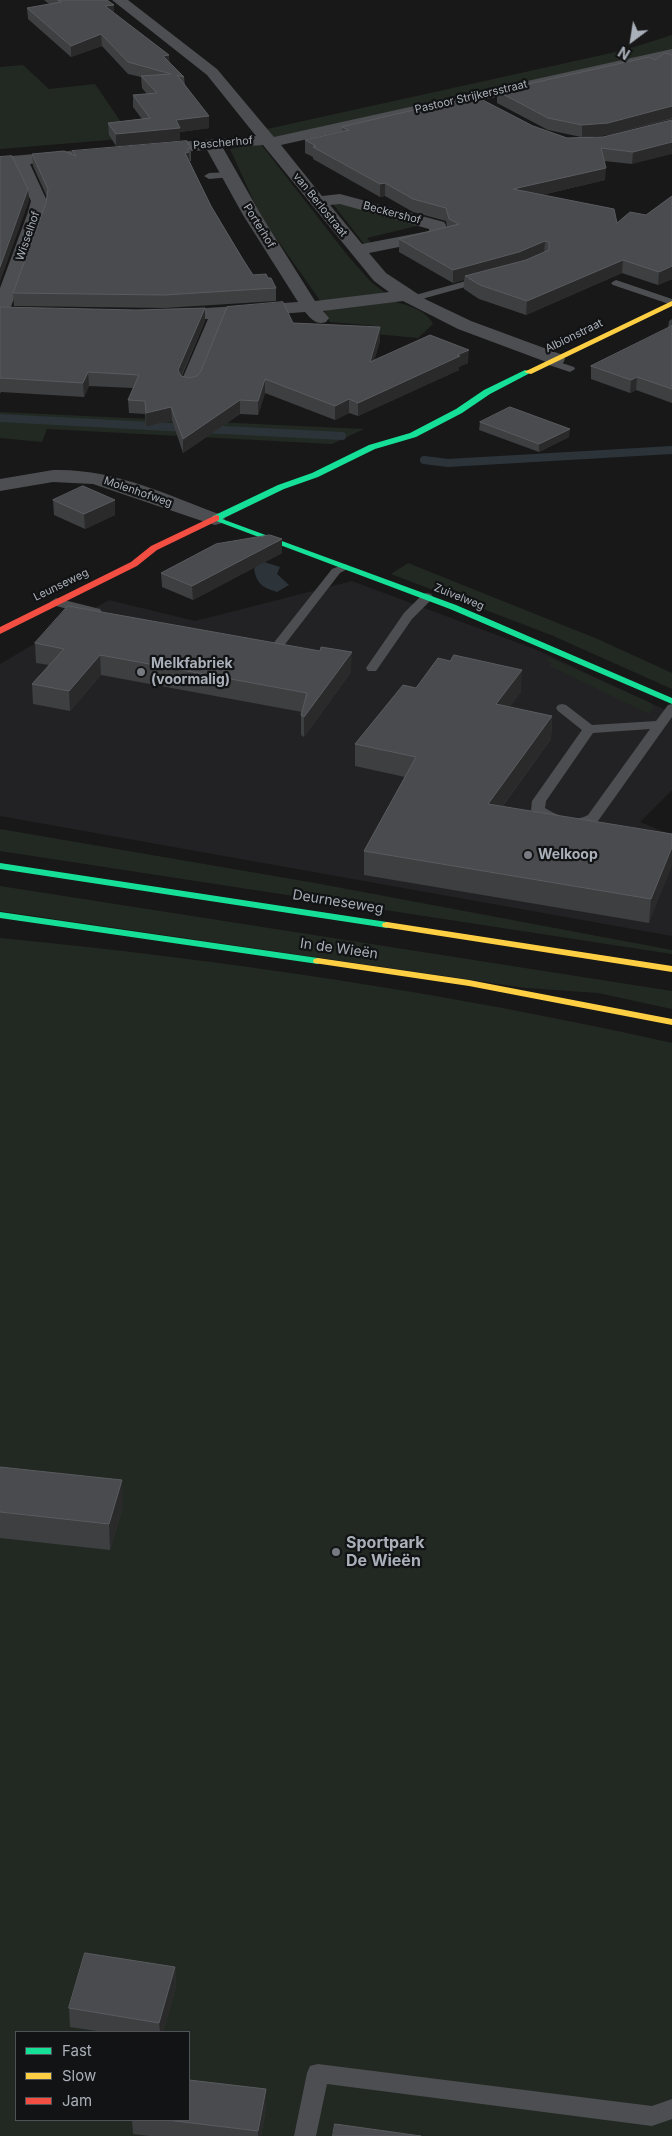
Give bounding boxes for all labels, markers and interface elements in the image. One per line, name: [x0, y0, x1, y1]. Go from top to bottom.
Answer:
north arrow: [607, 15, 657, 65]
text: N: [615, 43, 633, 63]
street label: Pastoor Strijkersstraat: [414, 78, 528, 116]
street label: Pascherhof: [193, 134, 253, 152]
street label: van Berlostraat: [290, 170, 350, 240]
street label: Beckershof: [362, 199, 422, 227]
street label: Porterhof: [240, 202, 278, 250]
street label: Wisselhof: [13, 210, 43, 262]
street label: Albionstraat: [543, 316, 605, 356]
street label: Molenhofweg: [102, 474, 174, 510]
street label: Leunseweg: [31, 566, 91, 604]
street label: Zuivelweg: [432, 581, 486, 613]
place label: Melkfabriek (voormalig): [151, 656, 233, 689]
marker: Melkfabriek (voormalig): [135, 666, 147, 678]
place label: Welkoop: [538, 847, 598, 863]
marker: Welkoop: [522, 849, 534, 861]
street label: Deurneseweg: [291, 887, 385, 917]
street label: In de Wieën: [299, 935, 379, 963]
place label: Sportpark De Wieën: [346, 1533, 425, 1571]
marker: Sportpark De Wieën: [330, 1546, 342, 1558]
legend: [15, 2031, 190, 2121]
text: Fast: [62, 2041, 92, 2060]
text: Slow: [62, 2066, 96, 2085]
text: Jam: [62, 2091, 92, 2110]

